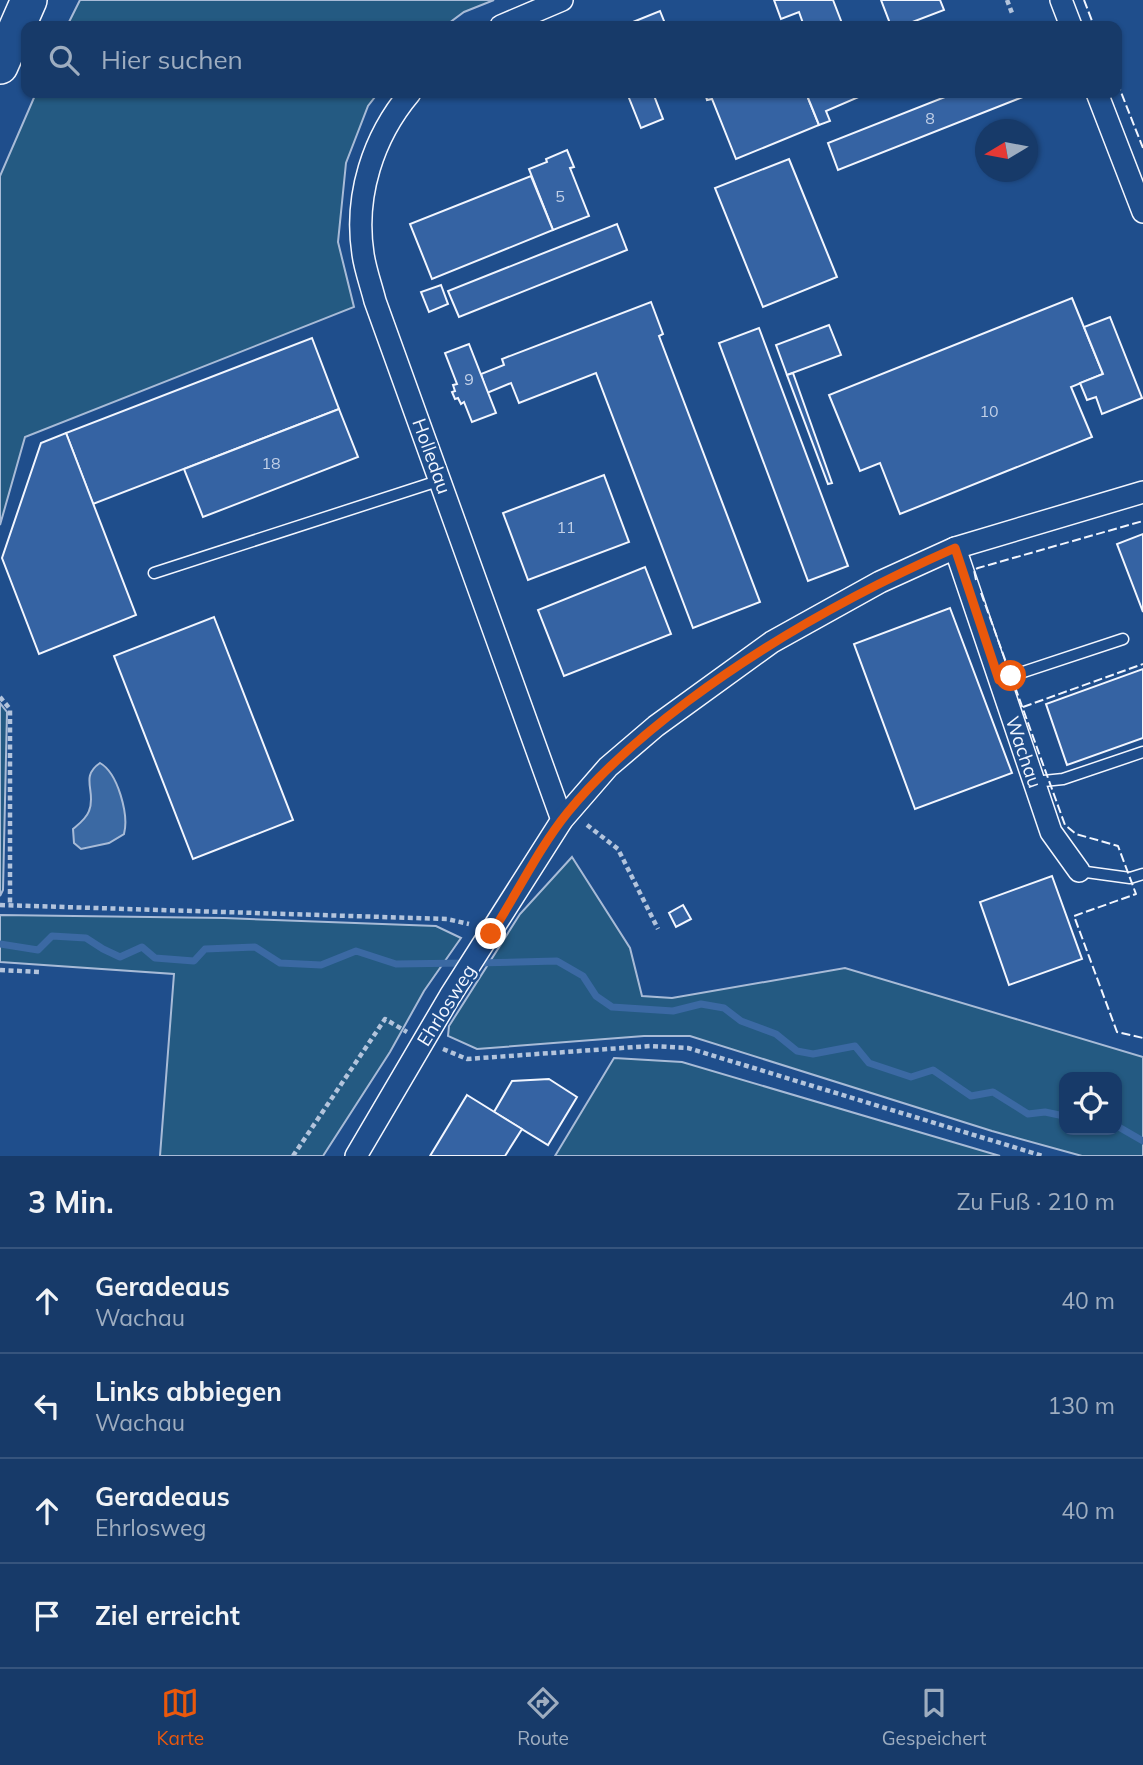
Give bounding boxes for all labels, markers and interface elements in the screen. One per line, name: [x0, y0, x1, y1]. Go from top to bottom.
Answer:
search box: [21, 21, 1122, 98]
icon: search: [45, 41, 83, 79]
text: Hier suchen: [101, 43, 243, 76]
house number: 8: [925, 108, 935, 128]
north arrow: [975, 119, 1038, 182]
house number: 5: [555, 186, 565, 206]
house number: 9: [464, 369, 474, 389]
house number: 10: [979, 401, 999, 421]
street label: Holledau: [407, 415, 457, 497]
house number: 18: [261, 453, 281, 473]
house number: 11: [556, 517, 576, 537]
route start: [995, 660, 1026, 691]
street label: Wachau: [1001, 713, 1047, 791]
route end: [475, 918, 506, 949]
street label: Ehrlosweg: [411, 960, 481, 1050]
map controls: [1059, 1072, 1122, 1135]
button: locate: [1059, 1072, 1122, 1135]
text: 3 Min.: [28, 1183, 114, 1221]
text: Zu Fuß · 210 m: [957, 1187, 1115, 1216]
text: Geradeaus: [95, 1270, 230, 1303]
icon: ahead: [28, 1282, 66, 1320]
text: 40 m: [1061, 1286, 1115, 1315]
text: Wachau: [95, 1303, 185, 1332]
text: Links abbiegen: [95, 1375, 282, 1408]
icon: left: [28, 1387, 66, 1425]
text: 130 m: [1047, 1391, 1115, 1420]
text: Wachau: [95, 1408, 185, 1437]
text: Geradeaus: [95, 1480, 230, 1513]
icon: ahead: [28, 1492, 66, 1530]
text: 40 m: [1061, 1496, 1115, 1525]
text: Ehrlosweg: [95, 1513, 206, 1542]
icon: arrive: [28, 1597, 66, 1635]
text: Ziel erreicht: [95, 1599, 240, 1632]
tab: Karte: [156, 1684, 204, 1750]
tab: Route: [517, 1684, 569, 1750]
tab: Gespeichert: [882, 1684, 987, 1750]

